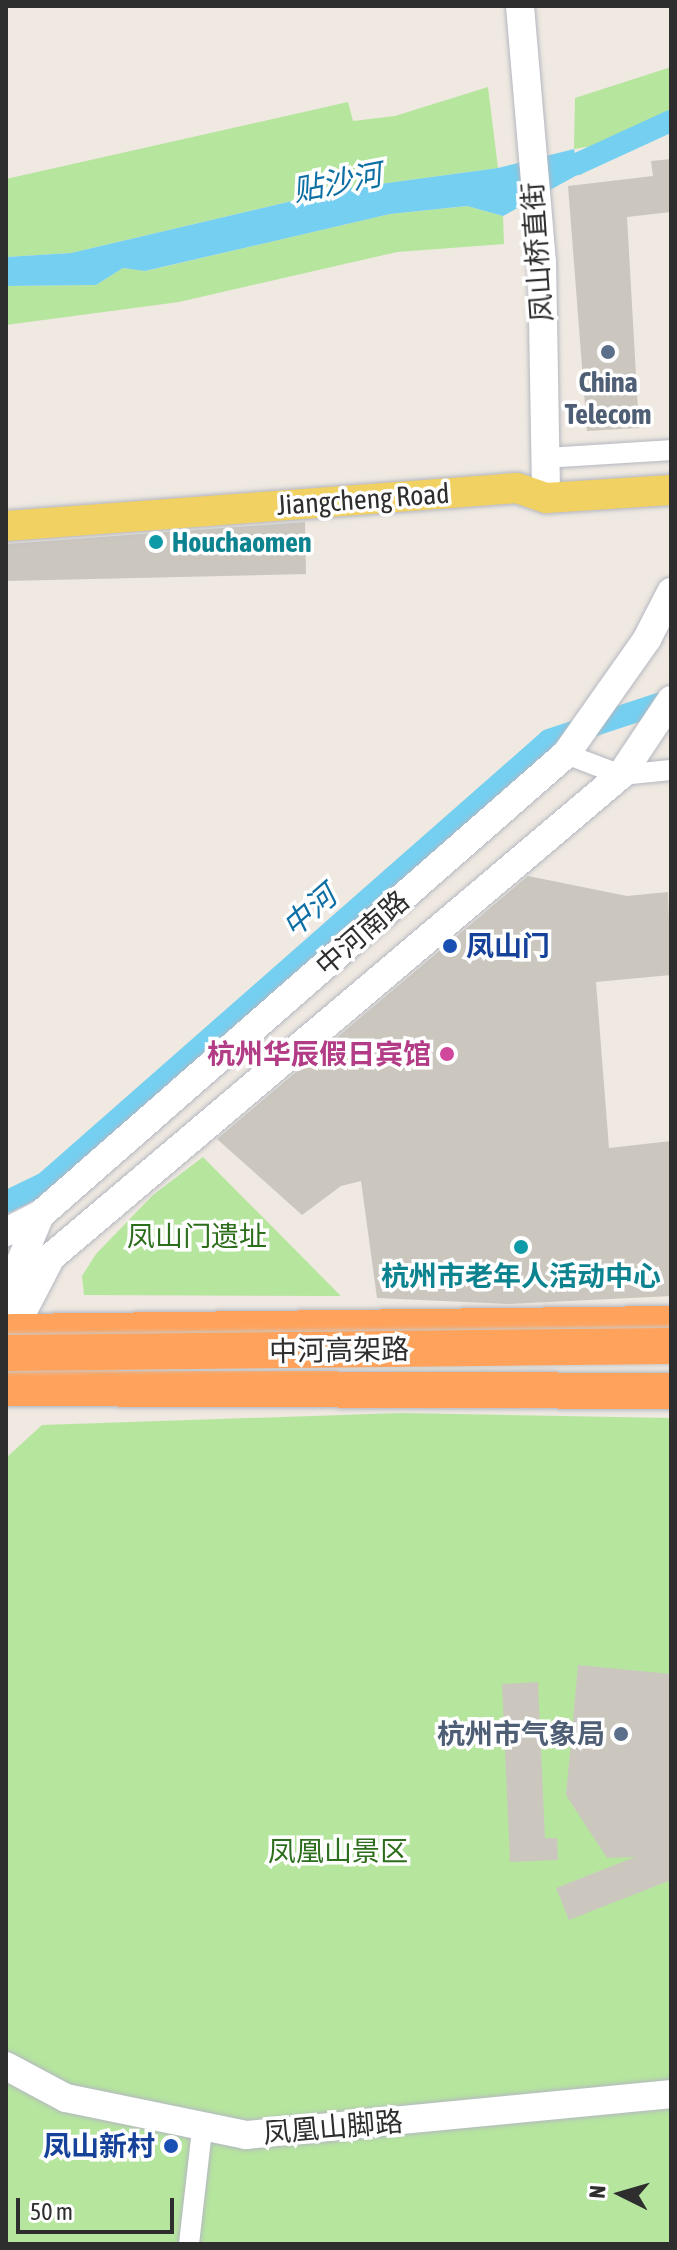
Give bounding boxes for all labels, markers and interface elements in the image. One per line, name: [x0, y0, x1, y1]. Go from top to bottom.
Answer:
water label: 贴沙河: [289, 156, 385, 208]
street label: 凤山桥直街: [515, 181, 559, 323]
marker: China Telecom: [599, 343, 617, 361]
place label: China Telecom: [565, 365, 651, 431]
street label: Jiangcheng Road: [276, 476, 450, 522]
place label: Houchaomen: [172, 525, 312, 559]
marker: Houchaomen: [147, 533, 165, 551]
water label: 中河: [275, 878, 343, 944]
street label: 中河南路: [309, 884, 415, 982]
place label: 凤山门: [466, 929, 550, 963]
marker: 凤山门: [441, 937, 459, 955]
place label: 杭州华辰假日宾馆: [207, 1037, 431, 1071]
marker: 杭州华辰假日宾馆: [438, 1045, 456, 1063]
park label: 凤山门遗址: [127, 1219, 267, 1253]
marker: 杭州市老年人活动中心: [512, 1238, 530, 1256]
place label: 杭州市老年人活动中心: [381, 1259, 661, 1293]
street label: 中河高架路: [269, 1332, 409, 1368]
place label: 杭州市气象局: [437, 1717, 605, 1751]
marker: 杭州市气象局: [612, 1725, 630, 1743]
park label: 凤凰山景区: [268, 1834, 408, 1868]
street label: 凤凰山脚路: [262, 2104, 404, 2150]
place label: 凤山新村: [43, 2129, 155, 2163]
marker: 凤山新村: [162, 2137, 180, 2155]
north arrow: [581, 2154, 661, 2234]
scale bar: [20, 2182, 178, 2232]
text: N: [584, 2184, 611, 2200]
text: 50 m: [30, 2198, 73, 2225]

